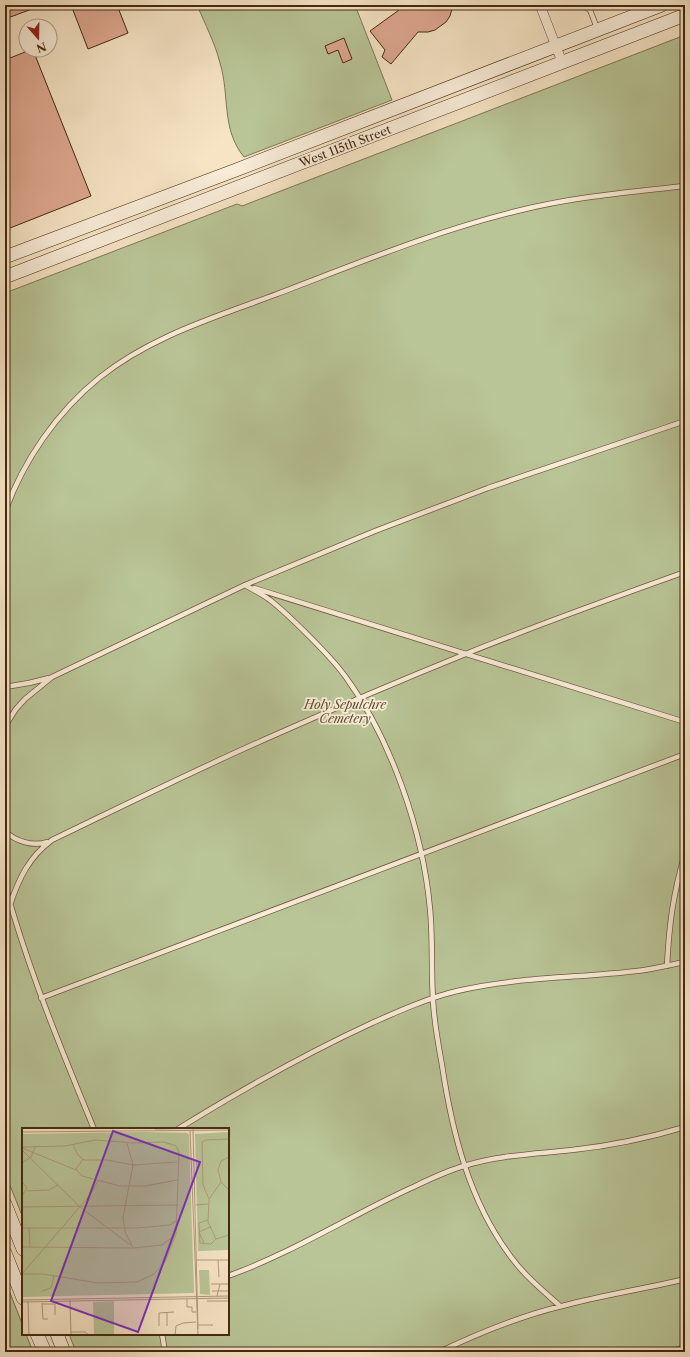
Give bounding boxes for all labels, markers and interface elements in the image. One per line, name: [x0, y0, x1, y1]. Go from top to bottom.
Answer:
north arrow: [18, 18, 58, 58]
text: N: [34, 39, 48, 56]
street label: West 115th Street: [296, 121, 394, 171]
park label: Holy Sepulchre Cemetery: [303, 697, 387, 726]
inset map: [22, 1128, 229, 1335]

